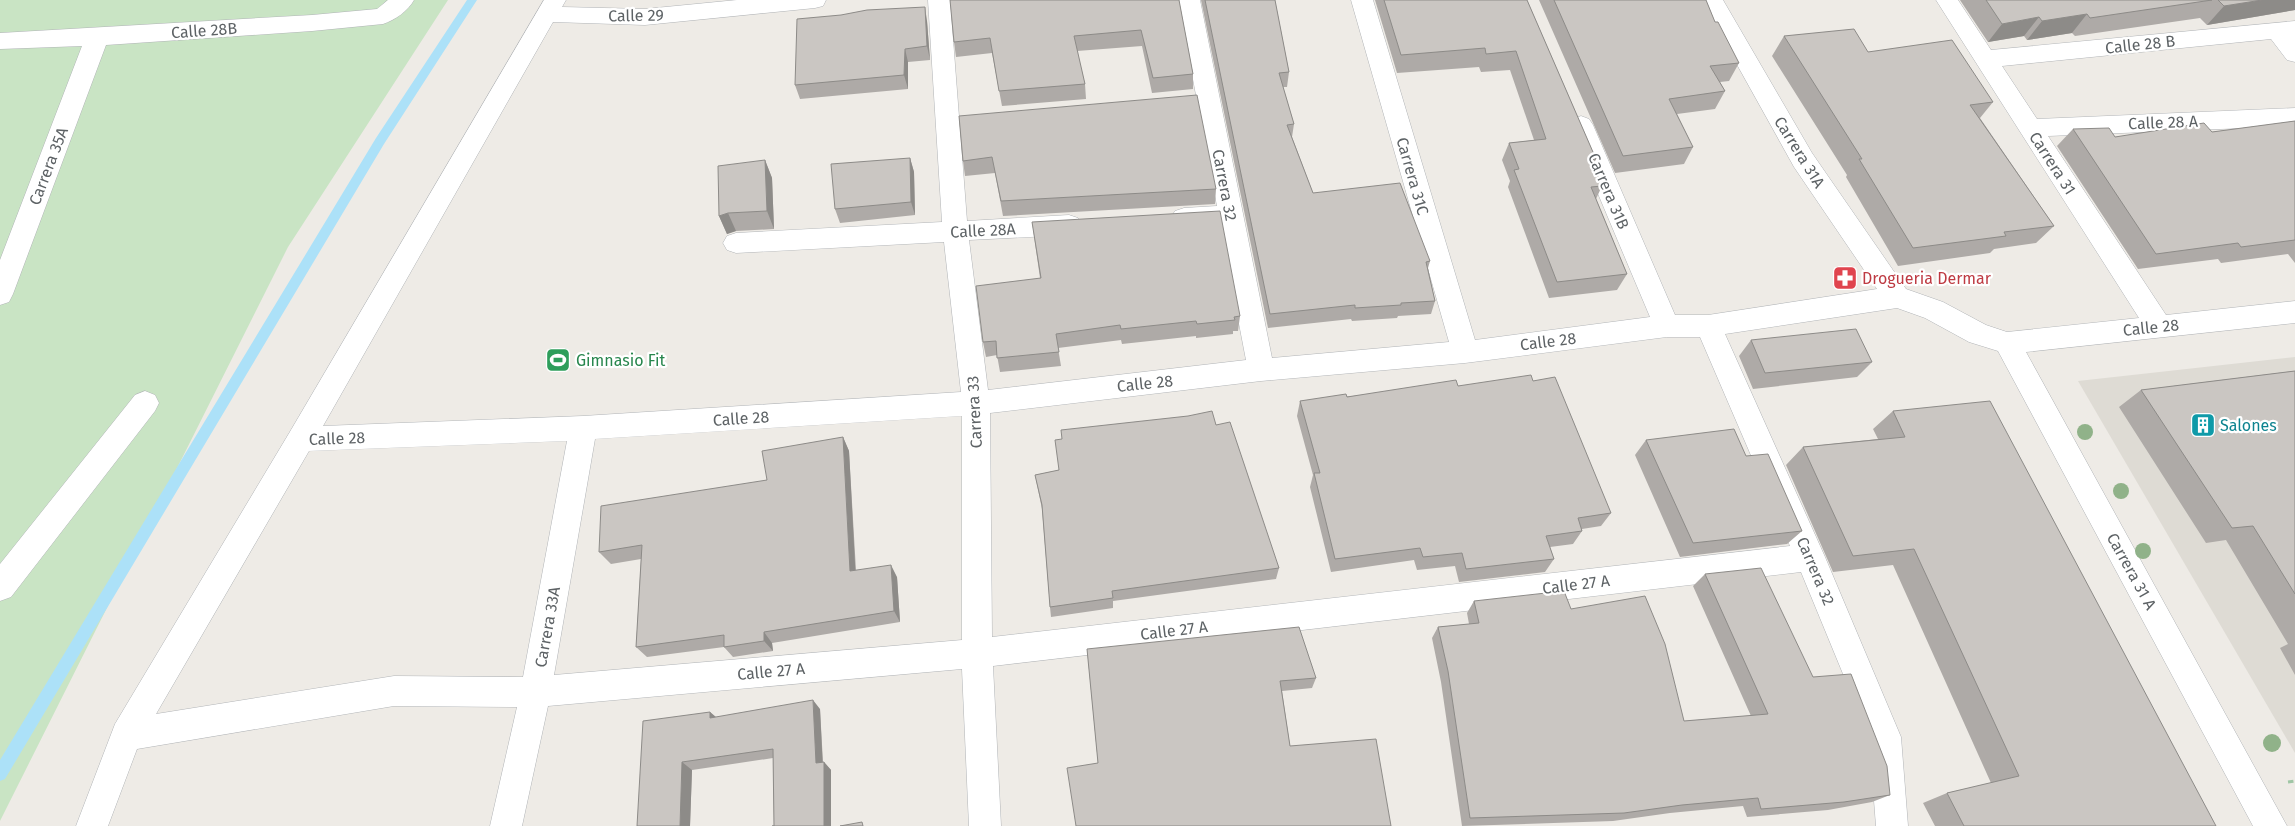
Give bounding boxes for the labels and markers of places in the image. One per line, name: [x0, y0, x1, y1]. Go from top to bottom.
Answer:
pharmacy icon: Drogueria Dermar: [1832, 265, 1858, 291]
place label: Drogueria Dermar: [1862, 269, 1992, 288]
sports icon: Gimnasio Fit: [545, 347, 571, 373]
place label: Gimnasio Fit: [576, 351, 666, 370]
building icon: Salones: [2190, 412, 2216, 438]
place label: Salones: [2220, 416, 2277, 435]

